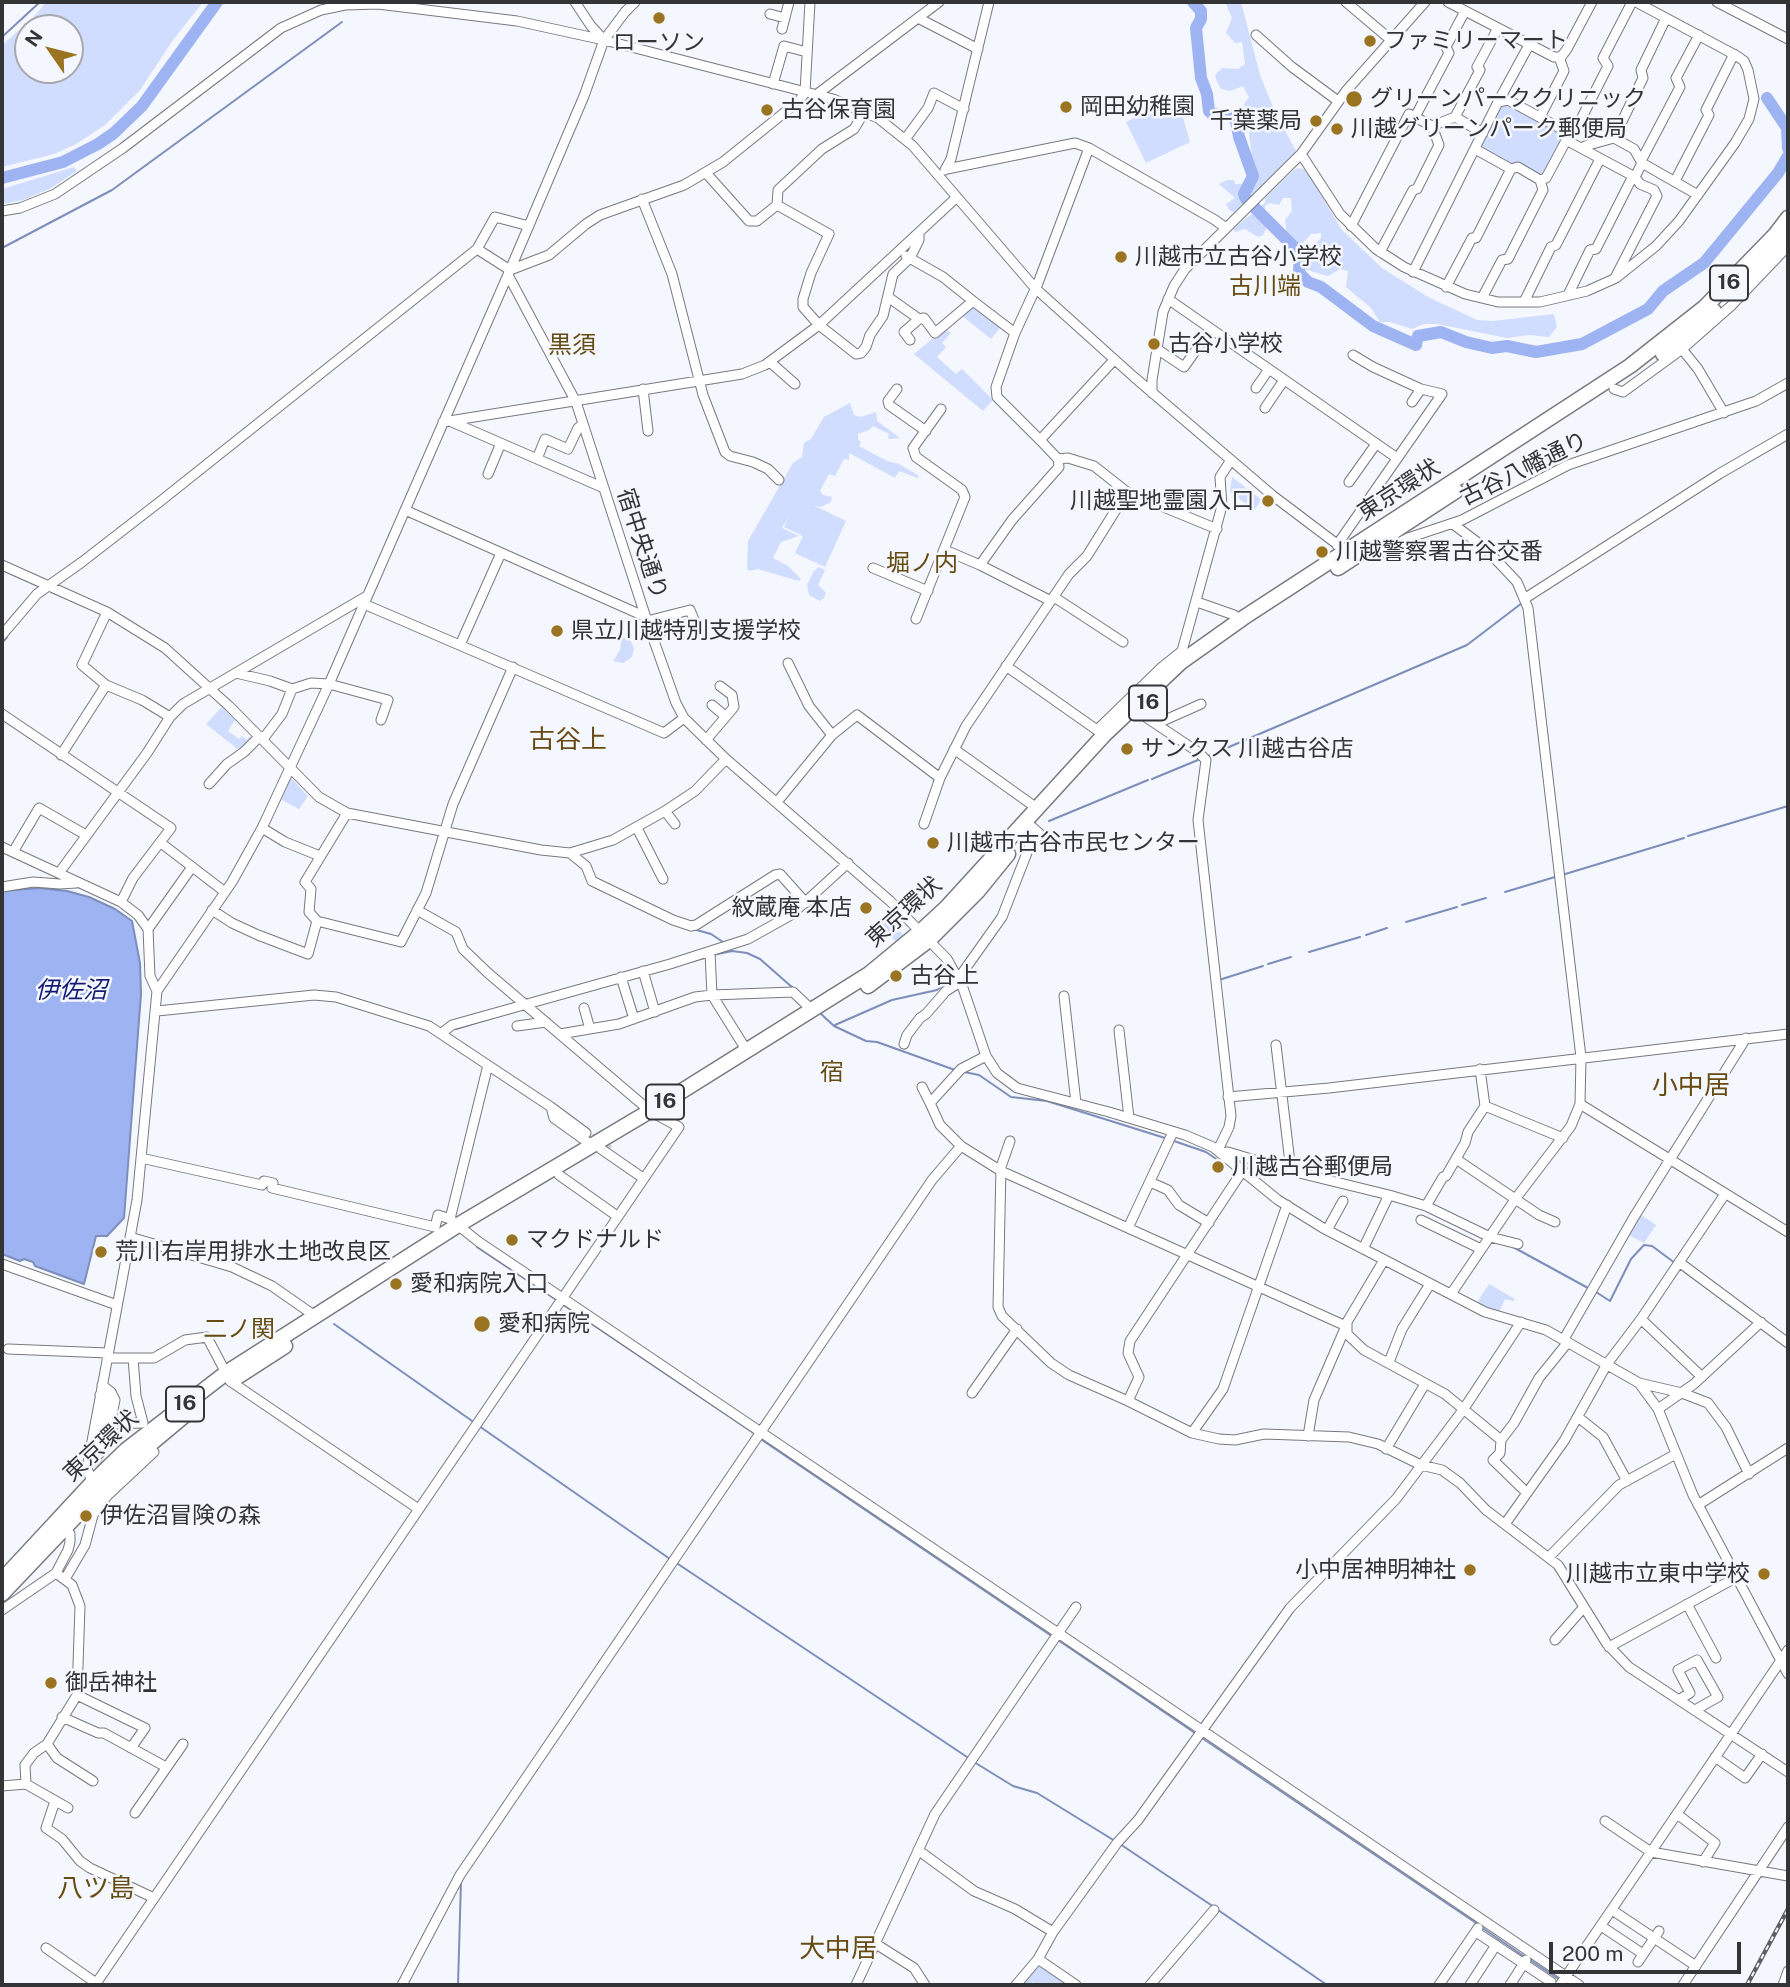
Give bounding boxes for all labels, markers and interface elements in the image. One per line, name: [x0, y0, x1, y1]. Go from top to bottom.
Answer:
marker: ローソン: [651, 10, 667, 26]
north arrow: [14, 14, 84, 84]
text: N: [20, 26, 47, 51]
place label: ファミリーマート: [1384, 27, 1568, 55]
place label: ローソン: [613, 29, 705, 57]
marker: ファミリーマート: [1362, 33, 1378, 49]
place label: グリーンパーククリニック: [1370, 85, 1646, 113]
marker: グリーンパーククリニック: [1344, 89, 1364, 109]
place label: 岡田幼稚園: [1080, 93, 1195, 121]
place label: 古谷保育園: [781, 96, 896, 124]
marker: 岡田幼稚園: [1058, 99, 1074, 115]
marker: 古谷保育園: [759, 102, 775, 118]
place label: 千葉薬局: [1210, 107, 1302, 135]
marker: 千葉薬局: [1308, 113, 1324, 129]
place label: 川越グリーンパーク郵便局: [1351, 115, 1627, 143]
marker: 川越グリーンパーク郵便局: [1329, 121, 1345, 137]
place label: 川越市立古谷小学校: [1135, 243, 1342, 271]
marker: 川越市立古谷小学校: [1113, 249, 1129, 265]
road number: 16: [1710, 266, 1748, 300]
district label: 古川端: [1229, 273, 1301, 301]
place label: 古谷小学校: [1168, 330, 1283, 358]
district label: 黒須: [548, 332, 596, 360]
marker: 古谷小学校: [1146, 336, 1162, 352]
street label: 古谷八幡通り: [1456, 426, 1592, 512]
street label: 東京環状: [1353, 453, 1445, 527]
street label: 宿中央通り: [611, 485, 673, 603]
place label: 川越聖地霊園入口: [1070, 487, 1254, 515]
marker: 川越聖地霊園入口: [1260, 493, 1276, 509]
place label: 川越警察署古谷交番: [1336, 538, 1543, 566]
marker: 川越警察署古谷交番: [1314, 544, 1330, 560]
district label: 堀ノ内: [886, 550, 958, 578]
place label: 県立川越特別支援学校: [571, 617, 801, 645]
marker: 県立川越特別支援学校: [549, 623, 565, 639]
road number: 16: [1129, 686, 1167, 720]
district label: 古谷上: [529, 724, 607, 756]
place label: サンクス 川越古谷店: [1141, 735, 1354, 763]
marker: サンクス 川越古谷店: [1119, 741, 1135, 757]
place label: 川越市古谷市民センター: [947, 829, 1200, 857]
marker: 川越市古谷市民センター: [925, 835, 941, 851]
street label: 東京環状: [861, 871, 947, 953]
place label: 紋蔵庵 本店: [731, 894, 852, 922]
marker: 紋蔵庵 本店: [858, 900, 874, 916]
place label: 古谷上: [910, 962, 979, 990]
marker: 古谷上: [888, 968, 904, 984]
water label: 伊佐沼: [35, 977, 107, 1005]
district label: 宿: [820, 1059, 844, 1087]
district label: 小中居: [1652, 1070, 1730, 1102]
road number: 16: [646, 1084, 684, 1120]
place label: 川越古谷郵便局: [1232, 1153, 1393, 1181]
marker: 川越古谷郵便局: [1210, 1159, 1226, 1175]
place label: マクドナルド: [526, 1226, 664, 1254]
marker: マクドナルド: [504, 1232, 520, 1248]
place label: 荒川右岸用排水土地改良区: [115, 1238, 391, 1266]
marker: 荒川右岸用排水土地改良区: [93, 1244, 109, 1260]
place label: 愛和病院入口: [410, 1270, 548, 1298]
marker: 愛和病院入口: [388, 1276, 404, 1292]
place label: 愛和病院: [498, 1310, 590, 1338]
marker: 愛和病院: [472, 1314, 492, 1334]
district label: 二ノ関: [203, 1316, 275, 1344]
road number: 16: [166, 1386, 204, 1422]
street label: 東京環状: [58, 1405, 144, 1487]
place label: 伊佐沼冒険の森: [100, 1502, 261, 1530]
marker: 伊佐沼冒険の森: [78, 1508, 94, 1524]
place label: 小中居神明神社: [1295, 1556, 1456, 1584]
place label: 川越市立東中学校: [1566, 1560, 1750, 1588]
marker: 小中居神明神社: [1462, 1562, 1478, 1578]
marker: 川越市立東中学校: [1756, 1566, 1772, 1582]
place label: 御岳神社: [65, 1669, 157, 1697]
marker: 御岳神社: [43, 1675, 59, 1691]
district label: 八ツ島: [57, 1873, 135, 1905]
scale bar: [1552, 1927, 1744, 1971]
district label: 大中居: [799, 1933, 877, 1965]
text: 200 m: [1562, 1941, 1623, 1966]

